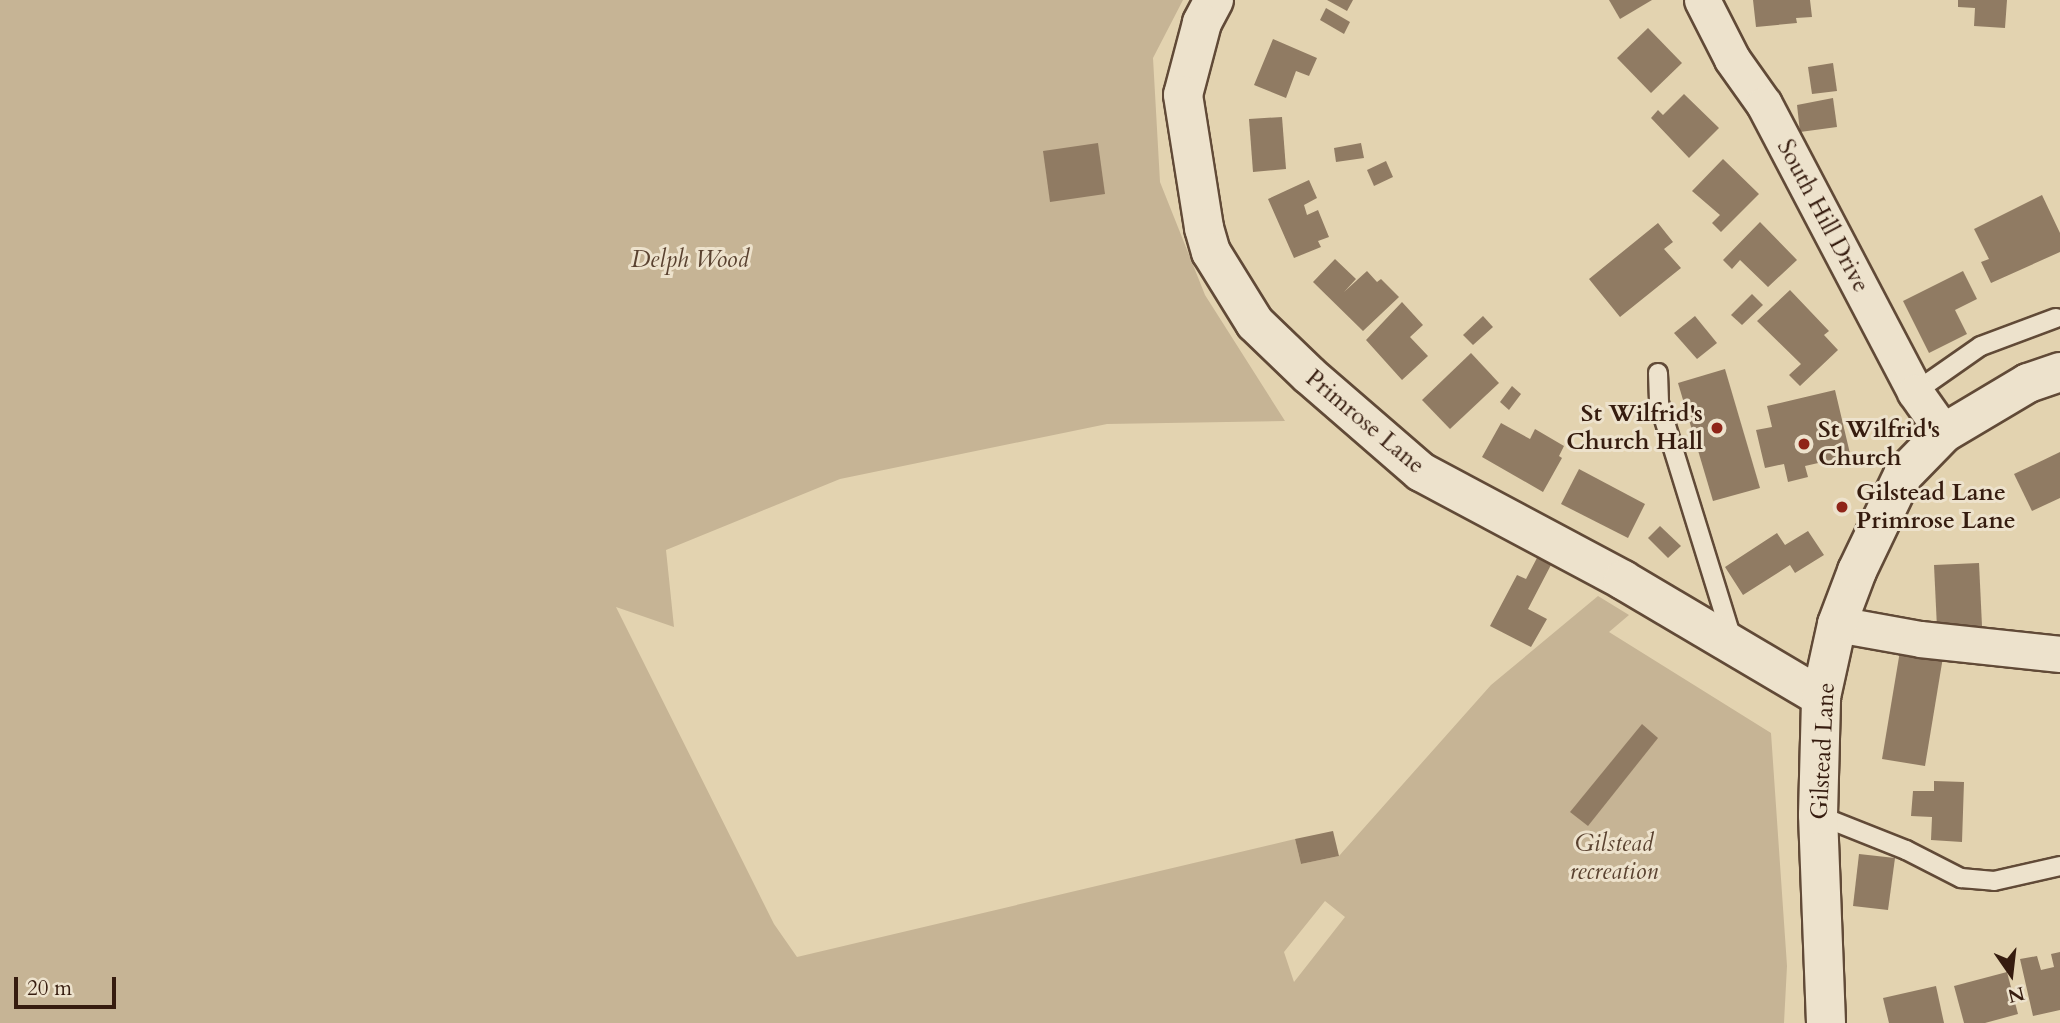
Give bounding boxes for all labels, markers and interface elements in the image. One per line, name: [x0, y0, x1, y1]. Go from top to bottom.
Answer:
street label: South Hill Drive: [1771, 135, 1875, 297]
park label: Delph Wood: [631, 246, 749, 274]
street label: Primrose Lane: [1300, 364, 1430, 480]
place label: St Wilfrid's Church Hall: [1566, 400, 1703, 456]
place label: St Wilfrid's Church: [1818, 416, 1940, 472]
marker: St Wilfrid's Church Hall: [1709, 420, 1725, 436]
marker: St Wilfrid's Church: [1796, 436, 1812, 452]
place label: Gilstead Lane Primrose Lane: [1856, 479, 2016, 535]
marker: Gilstead Lane Primrose Lane: [1834, 499, 1850, 515]
street label: Gilstead Lane: [1805, 682, 1841, 820]
park label: Gilstead recreation: [1570, 830, 1658, 886]
north arrow: [1976, 939, 2046, 1009]
scale bar: [18, 964, 119, 1008]
text: 20 m: [27, 974, 72, 1003]
text: N: [2005, 980, 2027, 1009]

